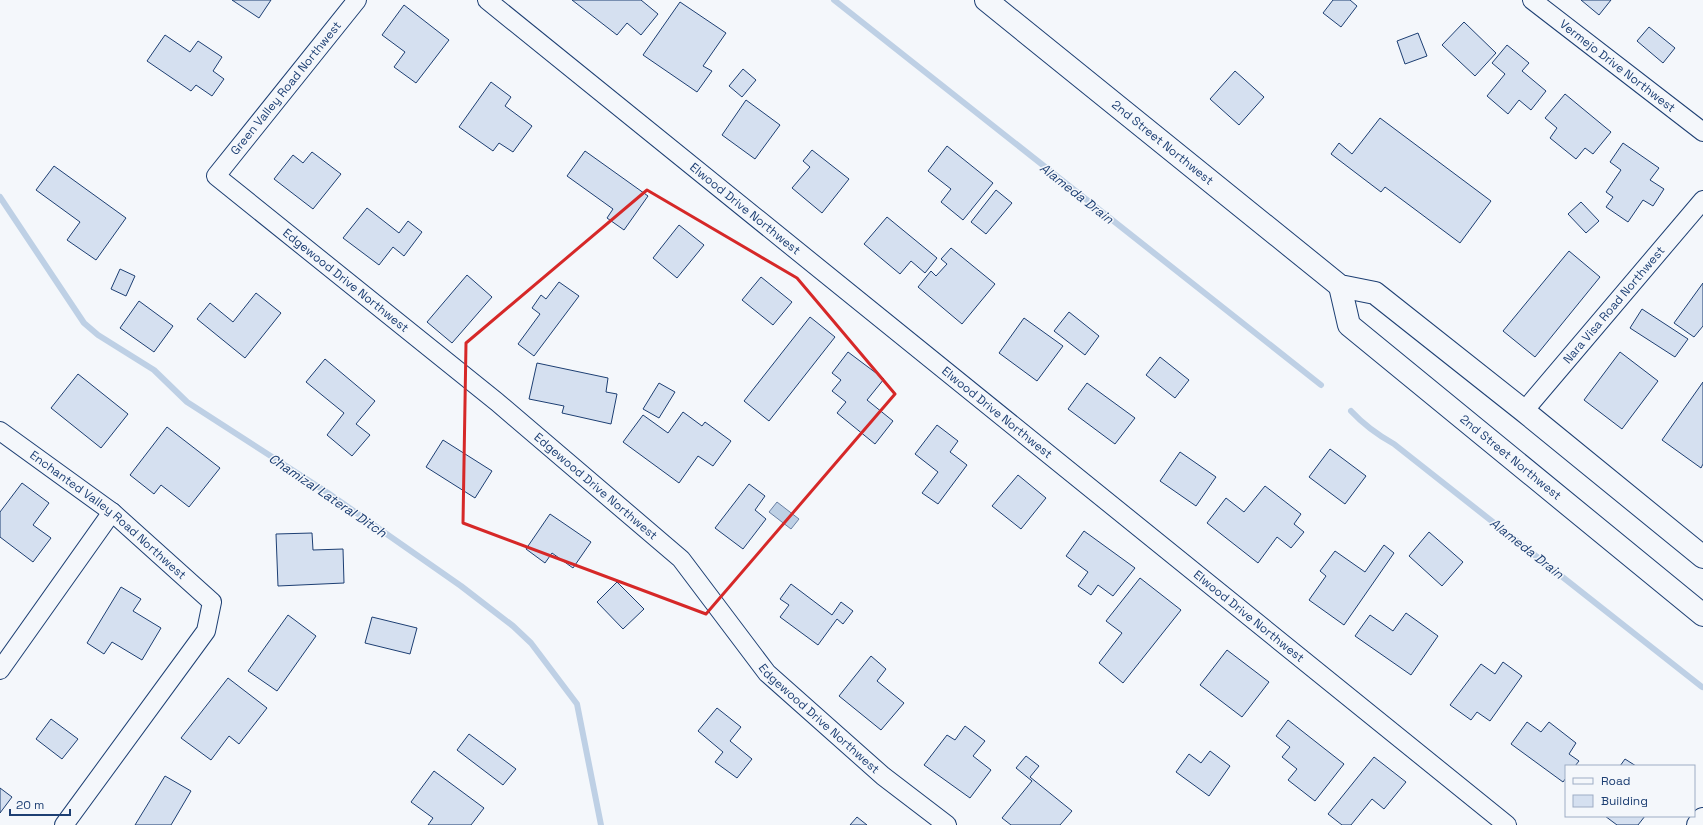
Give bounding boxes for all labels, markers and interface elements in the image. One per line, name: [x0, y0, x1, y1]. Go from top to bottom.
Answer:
street label: Vermejo Drive Northwest: [1556, 16, 1679, 116]
street label: Green Valley Road Northwest: [227, 18, 345, 158]
street label: 2nd Street Northwest: [1108, 97, 1217, 189]
street label: Elwood Drive Northwest: [687, 159, 804, 258]
water label: Alameda Drain: [1036, 159, 1118, 228]
street label: Edgewood Drive Northwest: [279, 225, 412, 336]
street label: Nara Visa Road Northwest: [1560, 243, 1668, 367]
street label: Elwood Drive Northwest: [938, 363, 1056, 462]
street label: 2nd Street Northwest: [1457, 411, 1565, 504]
street label: Edgewood Drive Northwest: [531, 429, 661, 543]
street label: Enchanted Valley Road Northwest: [27, 447, 190, 583]
water label: Chamizal Lateral Ditch: [266, 450, 391, 542]
water label: Alameda Drain: [1486, 514, 1568, 583]
street label: Elwood Drive Northwest: [1190, 567, 1308, 666]
street label: Edgewood Drive Northwest: [755, 661, 883, 777]
legend: [1565, 765, 1695, 817]
text: Road: [1601, 773, 1630, 789]
scale bar: [10, 791, 70, 817]
text: Building: [1601, 793, 1648, 809]
text: 20 m: [16, 797, 44, 813]

